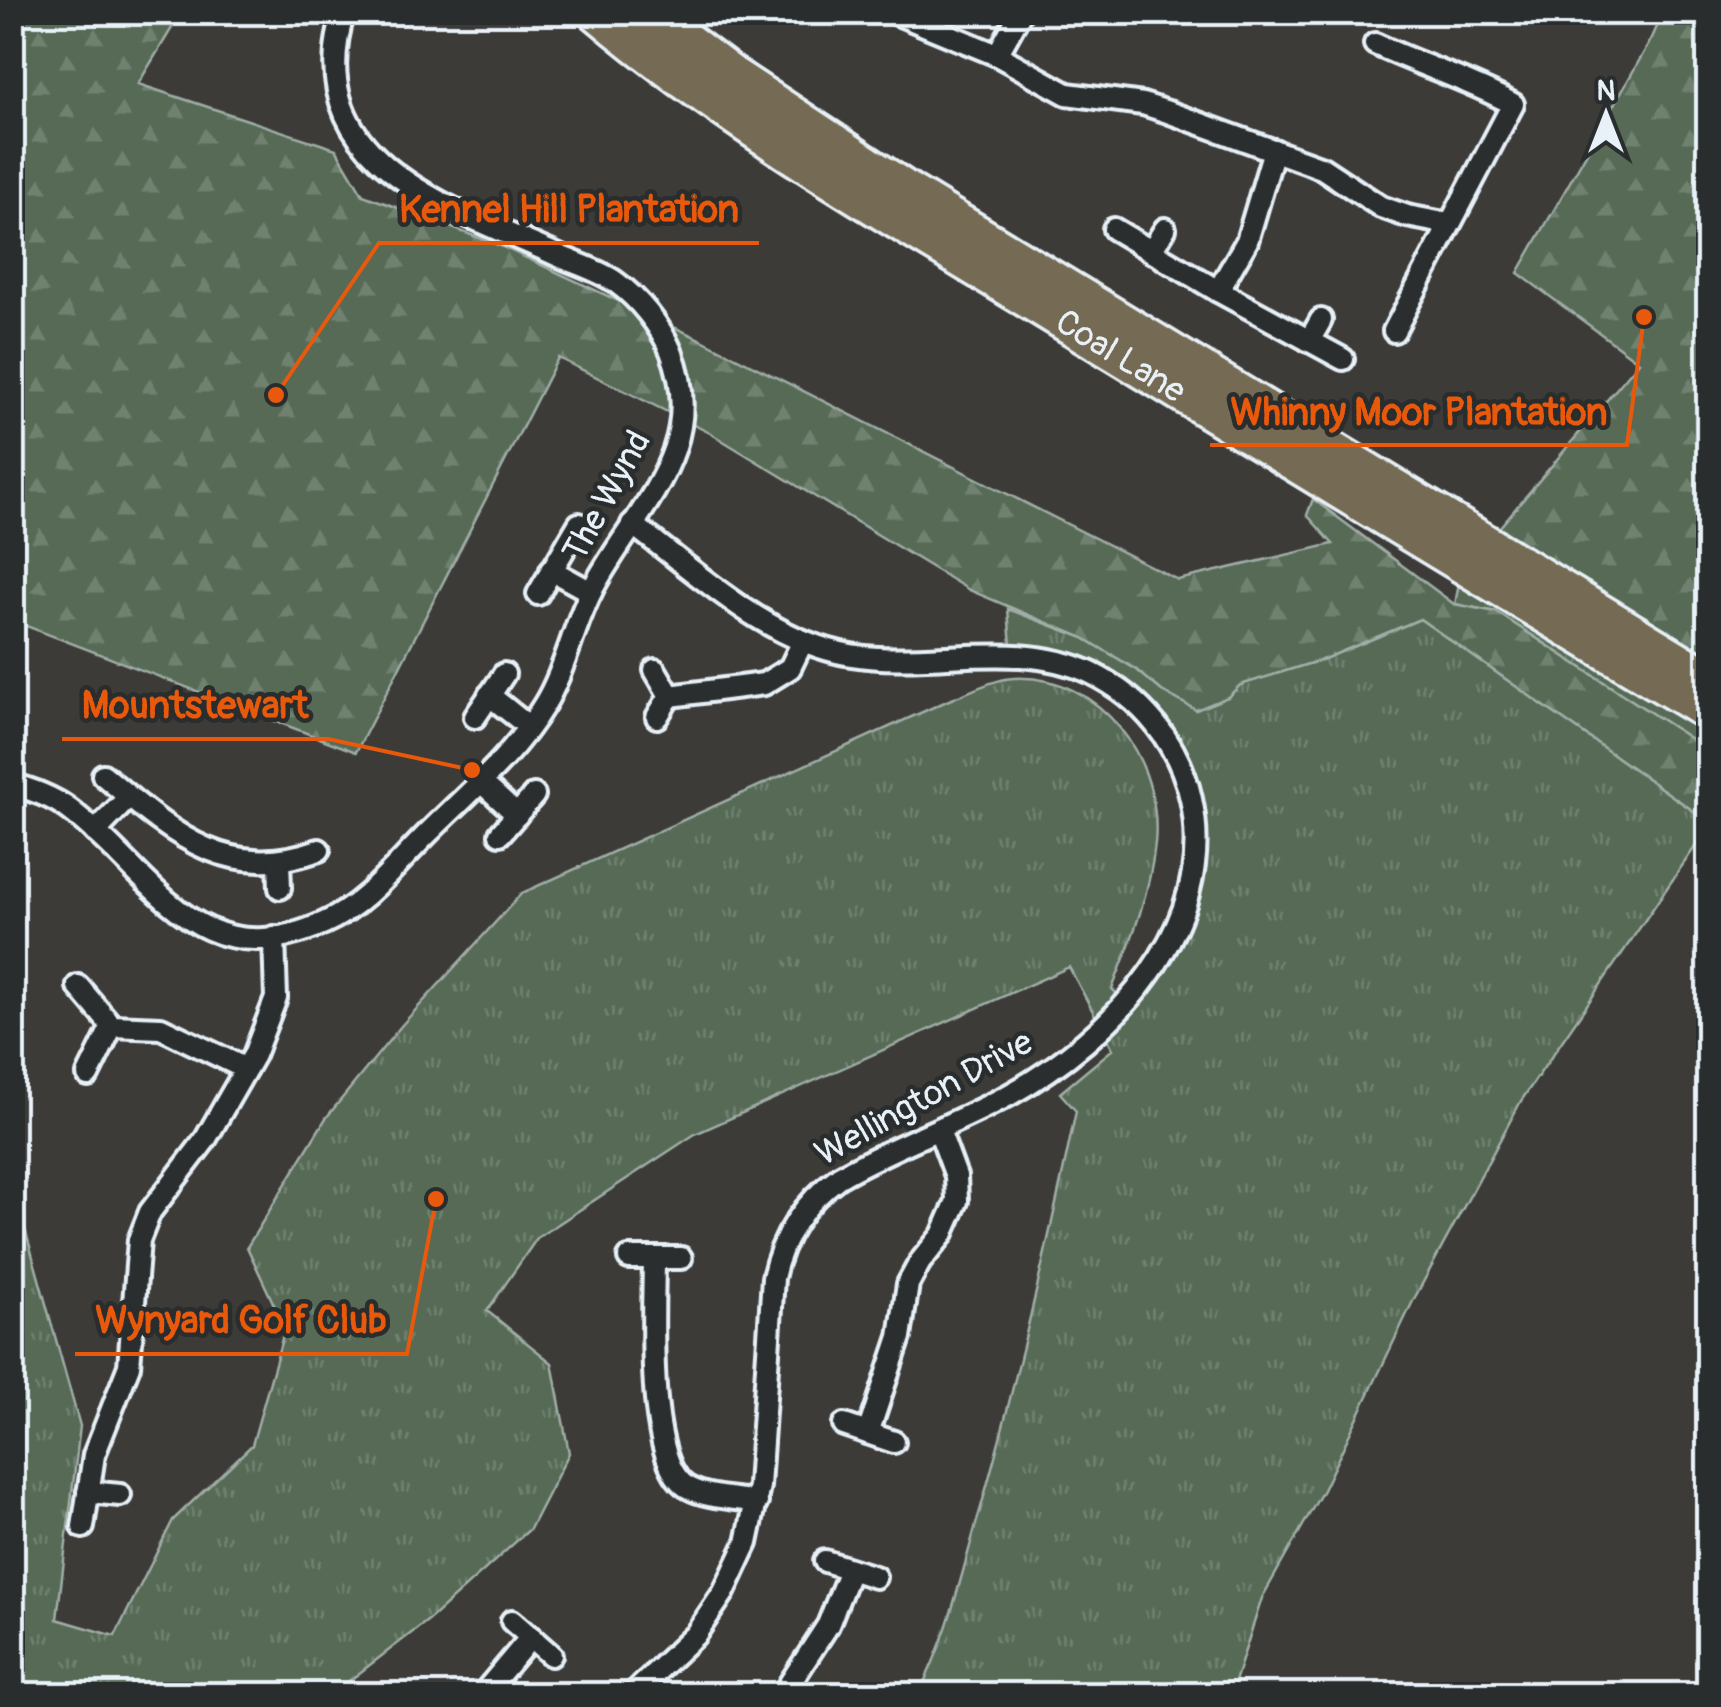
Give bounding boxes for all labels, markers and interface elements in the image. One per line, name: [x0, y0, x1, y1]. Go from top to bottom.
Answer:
north arrow: [1556, 65, 1656, 165]
text: N: [1597, 74, 1615, 109]
callout: Kennel Hill Plantation: [379, 175, 759, 243]
text: Kennel Hill Plantation: [399, 186, 739, 234]
street label: Coal Lane: [1047, 300, 1194, 413]
callout: Whinny Moor Plantation: [1210, 377, 1627, 445]
text: Whinny Moor Plantation: [1231, 389, 1607, 437]
street label: The Wynd: [553, 423, 661, 569]
callout: Mountstewart: [62, 671, 328, 739]
text: Mountstewart: [82, 682, 309, 730]
street label: Wellington Drive: [808, 1020, 1040, 1176]
callout: Wynyard Golf Club: [75, 1286, 407, 1354]
text: Wynyard Golf Club: [95, 1297, 387, 1345]

